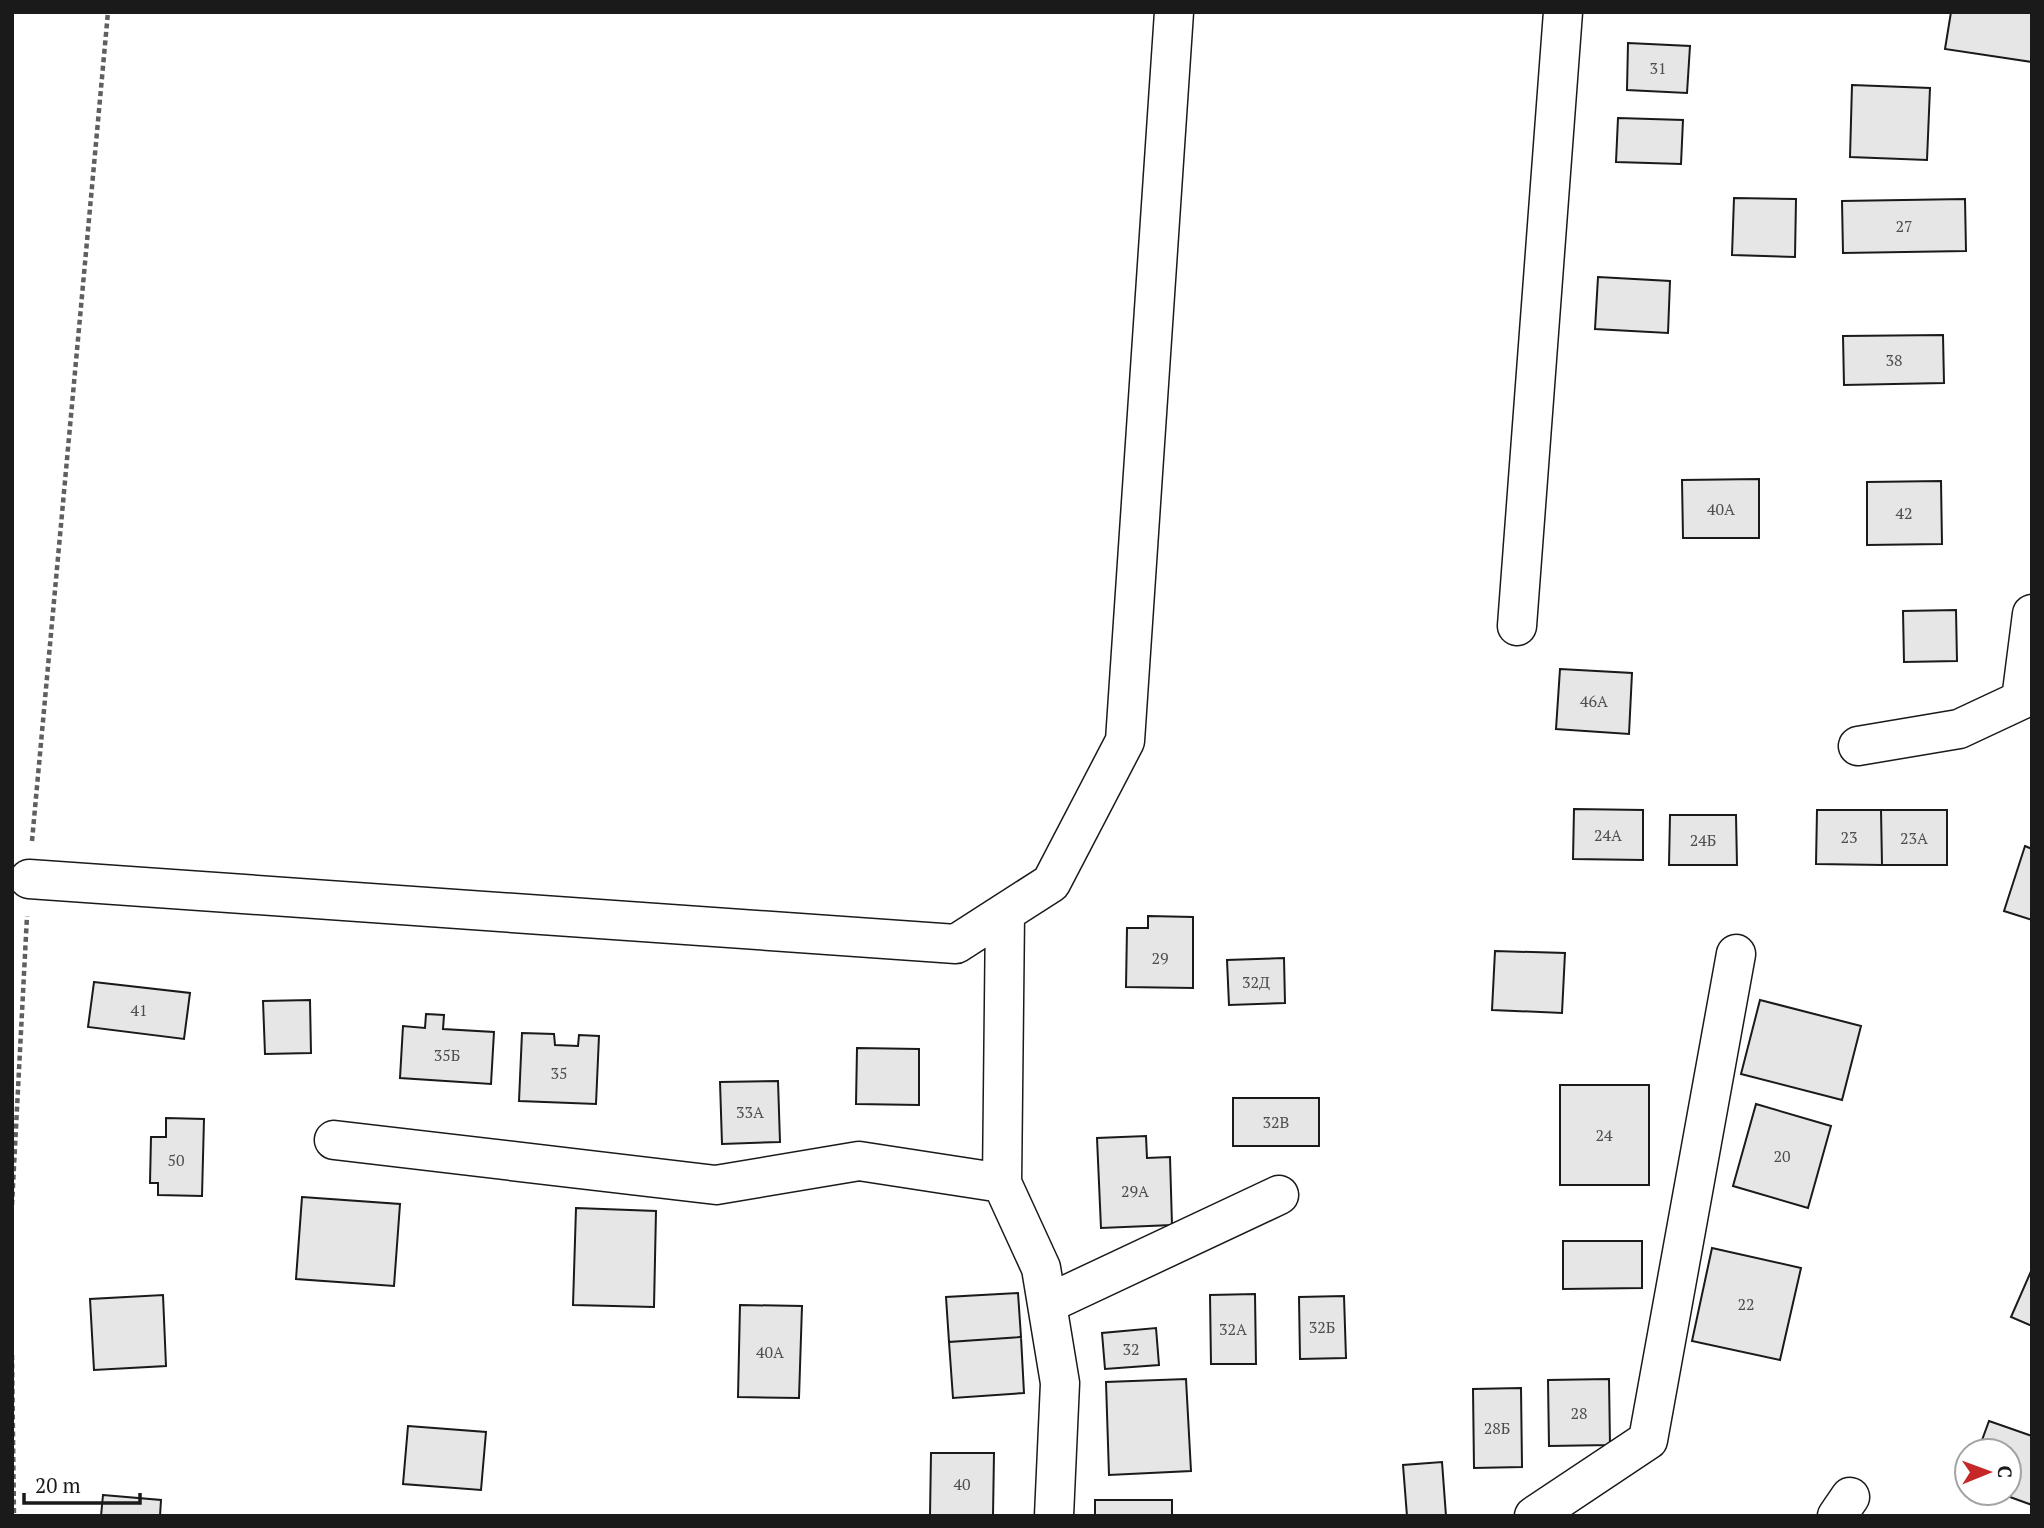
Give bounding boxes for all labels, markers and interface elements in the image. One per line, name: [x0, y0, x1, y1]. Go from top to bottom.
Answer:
house number: 31: [1649, 57, 1667, 79]
house number: 27: [1895, 215, 1913, 237]
house number: 38: [1885, 349, 1903, 371]
house number: 40А: [1707, 498, 1735, 520]
house number: 42: [1895, 502, 1913, 524]
house number: 46А: [1580, 690, 1608, 712]
house number: 24А: [1594, 824, 1622, 846]
house number: 23: [1840, 826, 1858, 848]
house number: 23А: [1900, 827, 1928, 849]
house number: 24Б: [1690, 829, 1716, 851]
house number: 29: [1151, 947, 1169, 969]
house number: 32Д: [1242, 971, 1270, 993]
house number: 41: [130, 999, 148, 1021]
house number: 35Б: [434, 1044, 460, 1066]
house number: 35: [550, 1062, 568, 1084]
house number: 33А: [736, 1101, 764, 1123]
house number: 32В: [1263, 1111, 1289, 1133]
house number: 24: [1595, 1124, 1613, 1146]
house number: 20: [1773, 1145, 1791, 1167]
house number: 50: [167, 1149, 185, 1171]
house number: 29А: [1121, 1180, 1149, 1202]
house number: 22: [1737, 1293, 1755, 1315]
house number: 32Б: [1309, 1316, 1335, 1338]
house number: 32А: [1219, 1318, 1247, 1340]
house number: 32: [1122, 1338, 1140, 1360]
house number: 40А: [756, 1341, 784, 1363]
house number: 28: [1570, 1402, 1588, 1424]
house number: 28Б: [1484, 1417, 1510, 1439]
north arrow: [1953, 1437, 2023, 1507]
scale bar: [24, 1462, 140, 1506]
text: С: [1993, 1465, 2018, 1478]
text: 20 m: [35, 1471, 81, 1499]
house number: 40: [953, 1473, 971, 1495]

